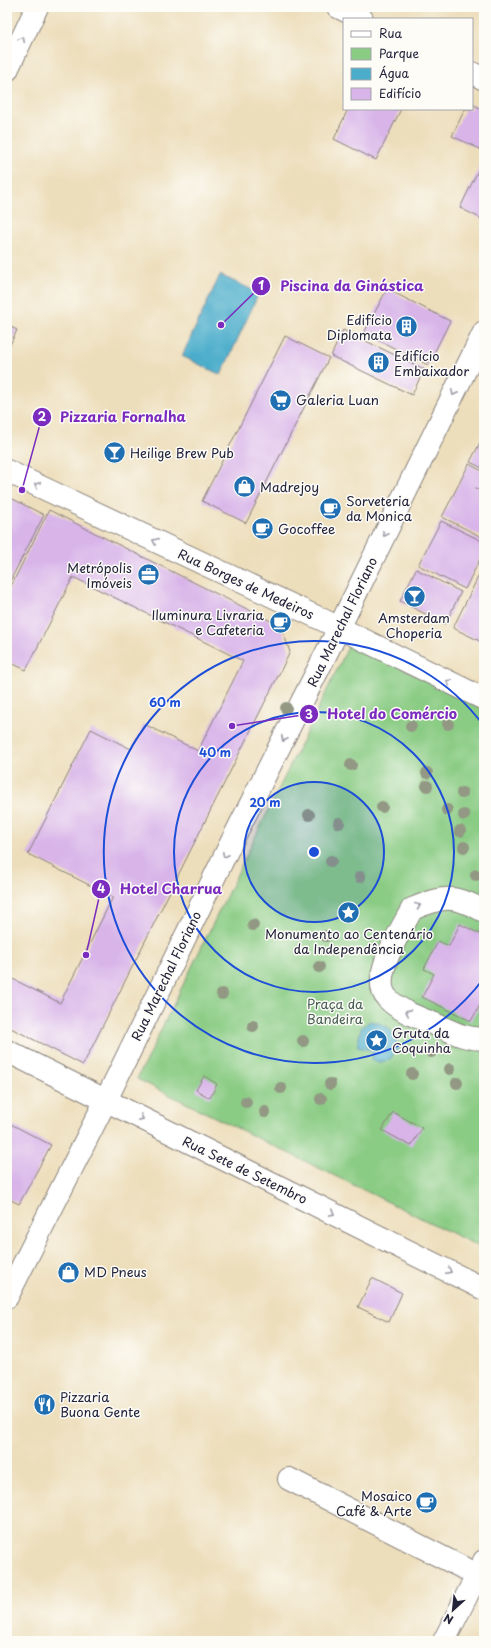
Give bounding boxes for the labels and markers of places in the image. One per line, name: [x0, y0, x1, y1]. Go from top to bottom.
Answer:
callout: Piscina da Ginástica: [251, 273, 433, 299]
place label: Edifício Diplomata: [327, 310, 393, 344]
building icon: Edifício Diplomata: [394, 314, 420, 340]
place label: Edifício Embaixador: [394, 346, 469, 380]
building icon: Edifício Embaixador: [365, 350, 391, 376]
supermarket icon: Galeria Luan: [267, 387, 293, 413]
place label: Galeria Luan: [296, 390, 379, 409]
callout: Pizzaria Fornalha: [32, 404, 194, 430]
bar icon: Heilige Brew Pub: [102, 440, 128, 466]
place label: Heilige Brew Pub: [130, 443, 234, 462]
shop icon: Madrejoy: [232, 474, 258, 500]
place label: Madrejoy: [260, 477, 319, 496]
place label: Sorveteria da Monica: [346, 491, 413, 525]
cafe icon: Sorveteria da Monica: [318, 495, 344, 521]
cafe icon: Gocoffee: [250, 516, 276, 542]
place label: Gocoffee: [278, 519, 335, 538]
place label: Metrópolis Imóveis: [67, 558, 132, 592]
office icon: Metrópolis Imóveis: [135, 562, 161, 588]
bar icon: Amsterdam Choperia: [401, 583, 427, 609]
place label: Iluminura Livraria e Cafeteria: [151, 605, 265, 639]
place label: Amsterdam Choperia: [378, 608, 450, 642]
cafe icon: Iluminura Livraria e Cafeteria: [267, 609, 293, 635]
callout: Hotel do Comércio: [299, 701, 466, 727]
centre of rings: [307, 845, 321, 859]
callout: Hotel Charrua: [91, 876, 231, 902]
place icon: Monumento ao Centenário da Independência: [336, 899, 362, 925]
place label: Monumento ao Centenário da Independência: [265, 924, 433, 958]
place label: Gruta da Coquinha: [392, 1023, 452, 1057]
place icon: Gruta da Coquinha: [364, 1027, 390, 1053]
shop icon: MD Pneus: [55, 1259, 81, 1285]
place label: MD Pneus: [84, 1262, 147, 1281]
place label: Pizzaria Buona Gente: [60, 1387, 140, 1421]
restaurant icon: Pizzaria Buona Gente: [31, 1391, 57, 1417]
place label: Mosaico Café & Arte: [336, 1486, 412, 1520]
cafe icon: Mosaico Café & Arte: [414, 1490, 440, 1516]

